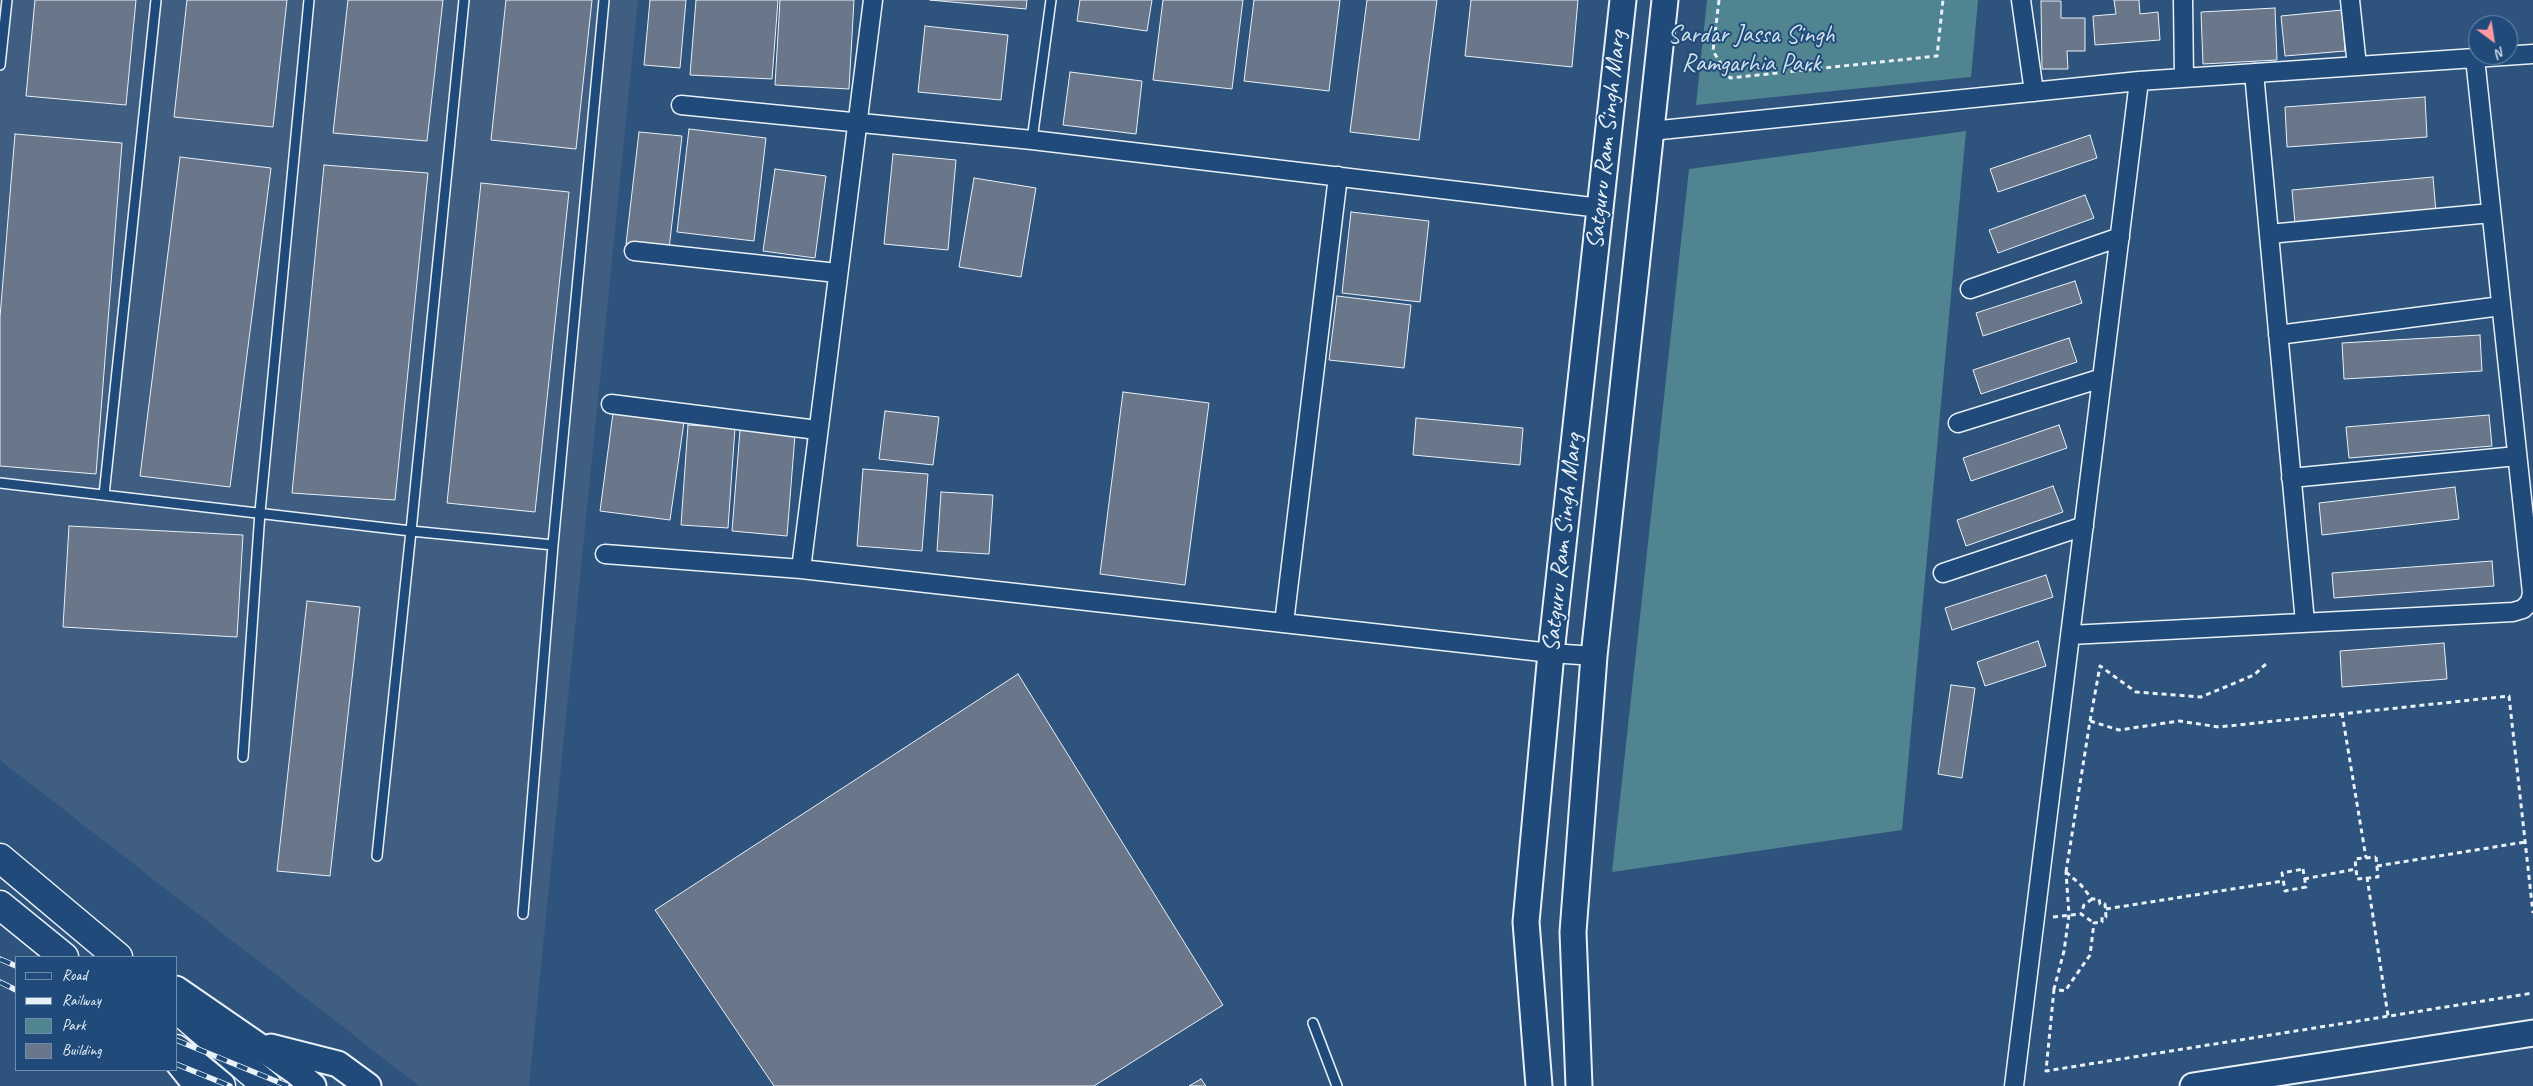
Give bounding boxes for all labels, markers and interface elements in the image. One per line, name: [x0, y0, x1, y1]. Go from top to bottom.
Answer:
north arrow: [2468, 15, 2518, 65]
park label: Sardar Jassa Singh Ramgarhia Park: [1668, 20, 1834, 79]
street label: Satguru Ram Singh Marg: [1581, 29, 1633, 251]
text: N: [2492, 43, 2509, 62]
street label: Satguru Ram Singh Marg: [1537, 432, 1589, 654]
legend: [15, 956, 178, 1071]
text: Road: [62, 966, 87, 985]
text: Railway: [62, 991, 101, 1010]
text: Park: [62, 1016, 86, 1035]
text: Building: [62, 1041, 101, 1060]

